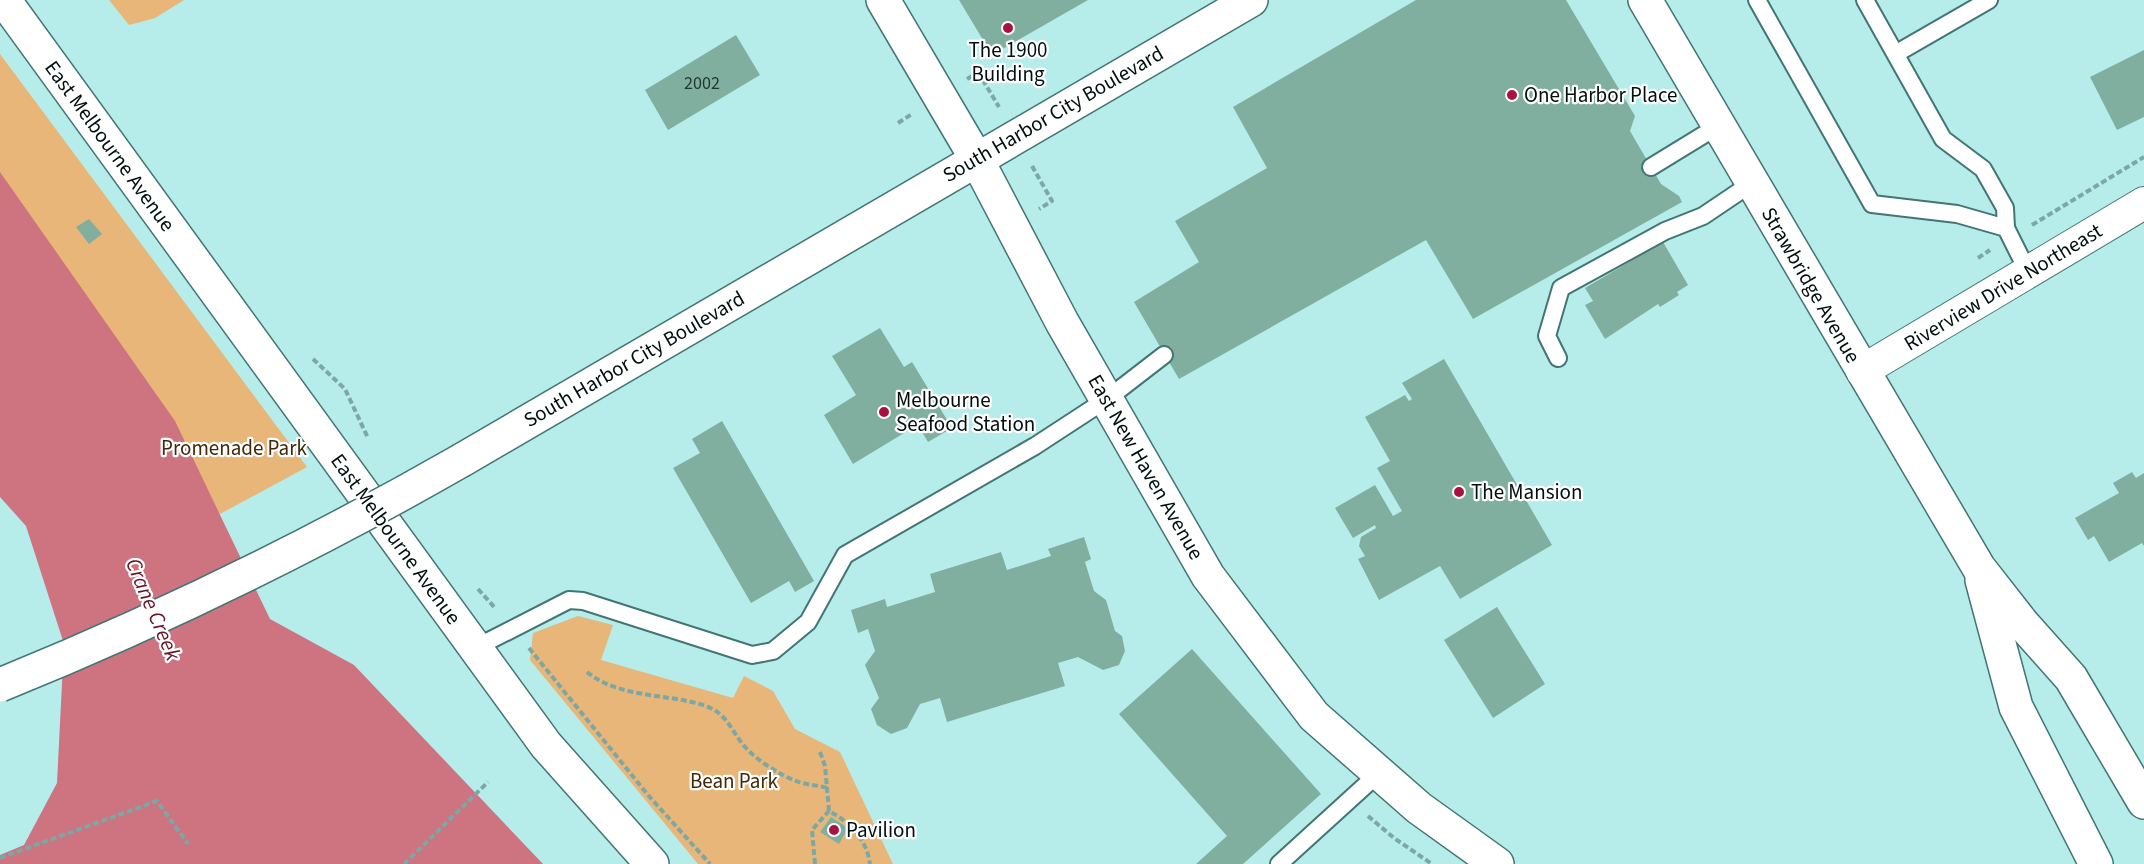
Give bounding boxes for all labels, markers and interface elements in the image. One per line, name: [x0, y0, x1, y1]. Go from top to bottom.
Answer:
marker: The 1900 Building: [1001, 21, 1015, 35]
place label: The 1900 Building: [968, 35, 1048, 89]
street label: South Harbor City Boulevard: [937, 38, 1169, 190]
street label: East Melbourne Avenue: [38, 54, 182, 238]
house number: 2002: [684, 71, 720, 96]
place label: One Harbor Place: [1524, 80, 1677, 110]
marker: One Harbor Place: [1505, 88, 1519, 102]
street label: Strawbridge Avenue: [1754, 201, 1868, 369]
street label: Riverview Drive Northeast: [1898, 216, 2108, 358]
street label: South Harbor City Boulevard: [518, 283, 750, 435]
street label: East New Haven Avenue: [1081, 369, 1211, 565]
place label: Melbourne Seafood Station: [896, 385, 1035, 439]
marker: Melbourne Seafood Station: [877, 405, 891, 419]
park label: Promenade Park: [161, 433, 307, 463]
street label: East Melbourne Avenue: [324, 447, 468, 631]
place label: The Mansion: [1471, 477, 1582, 507]
marker: The Mansion: [1452, 485, 1466, 499]
water label: Crane Creek: [117, 553, 189, 666]
park label: Bean Park: [690, 766, 779, 796]
place label: Pavilion: [846, 815, 916, 845]
marker: Pavilion: [827, 823, 841, 837]

